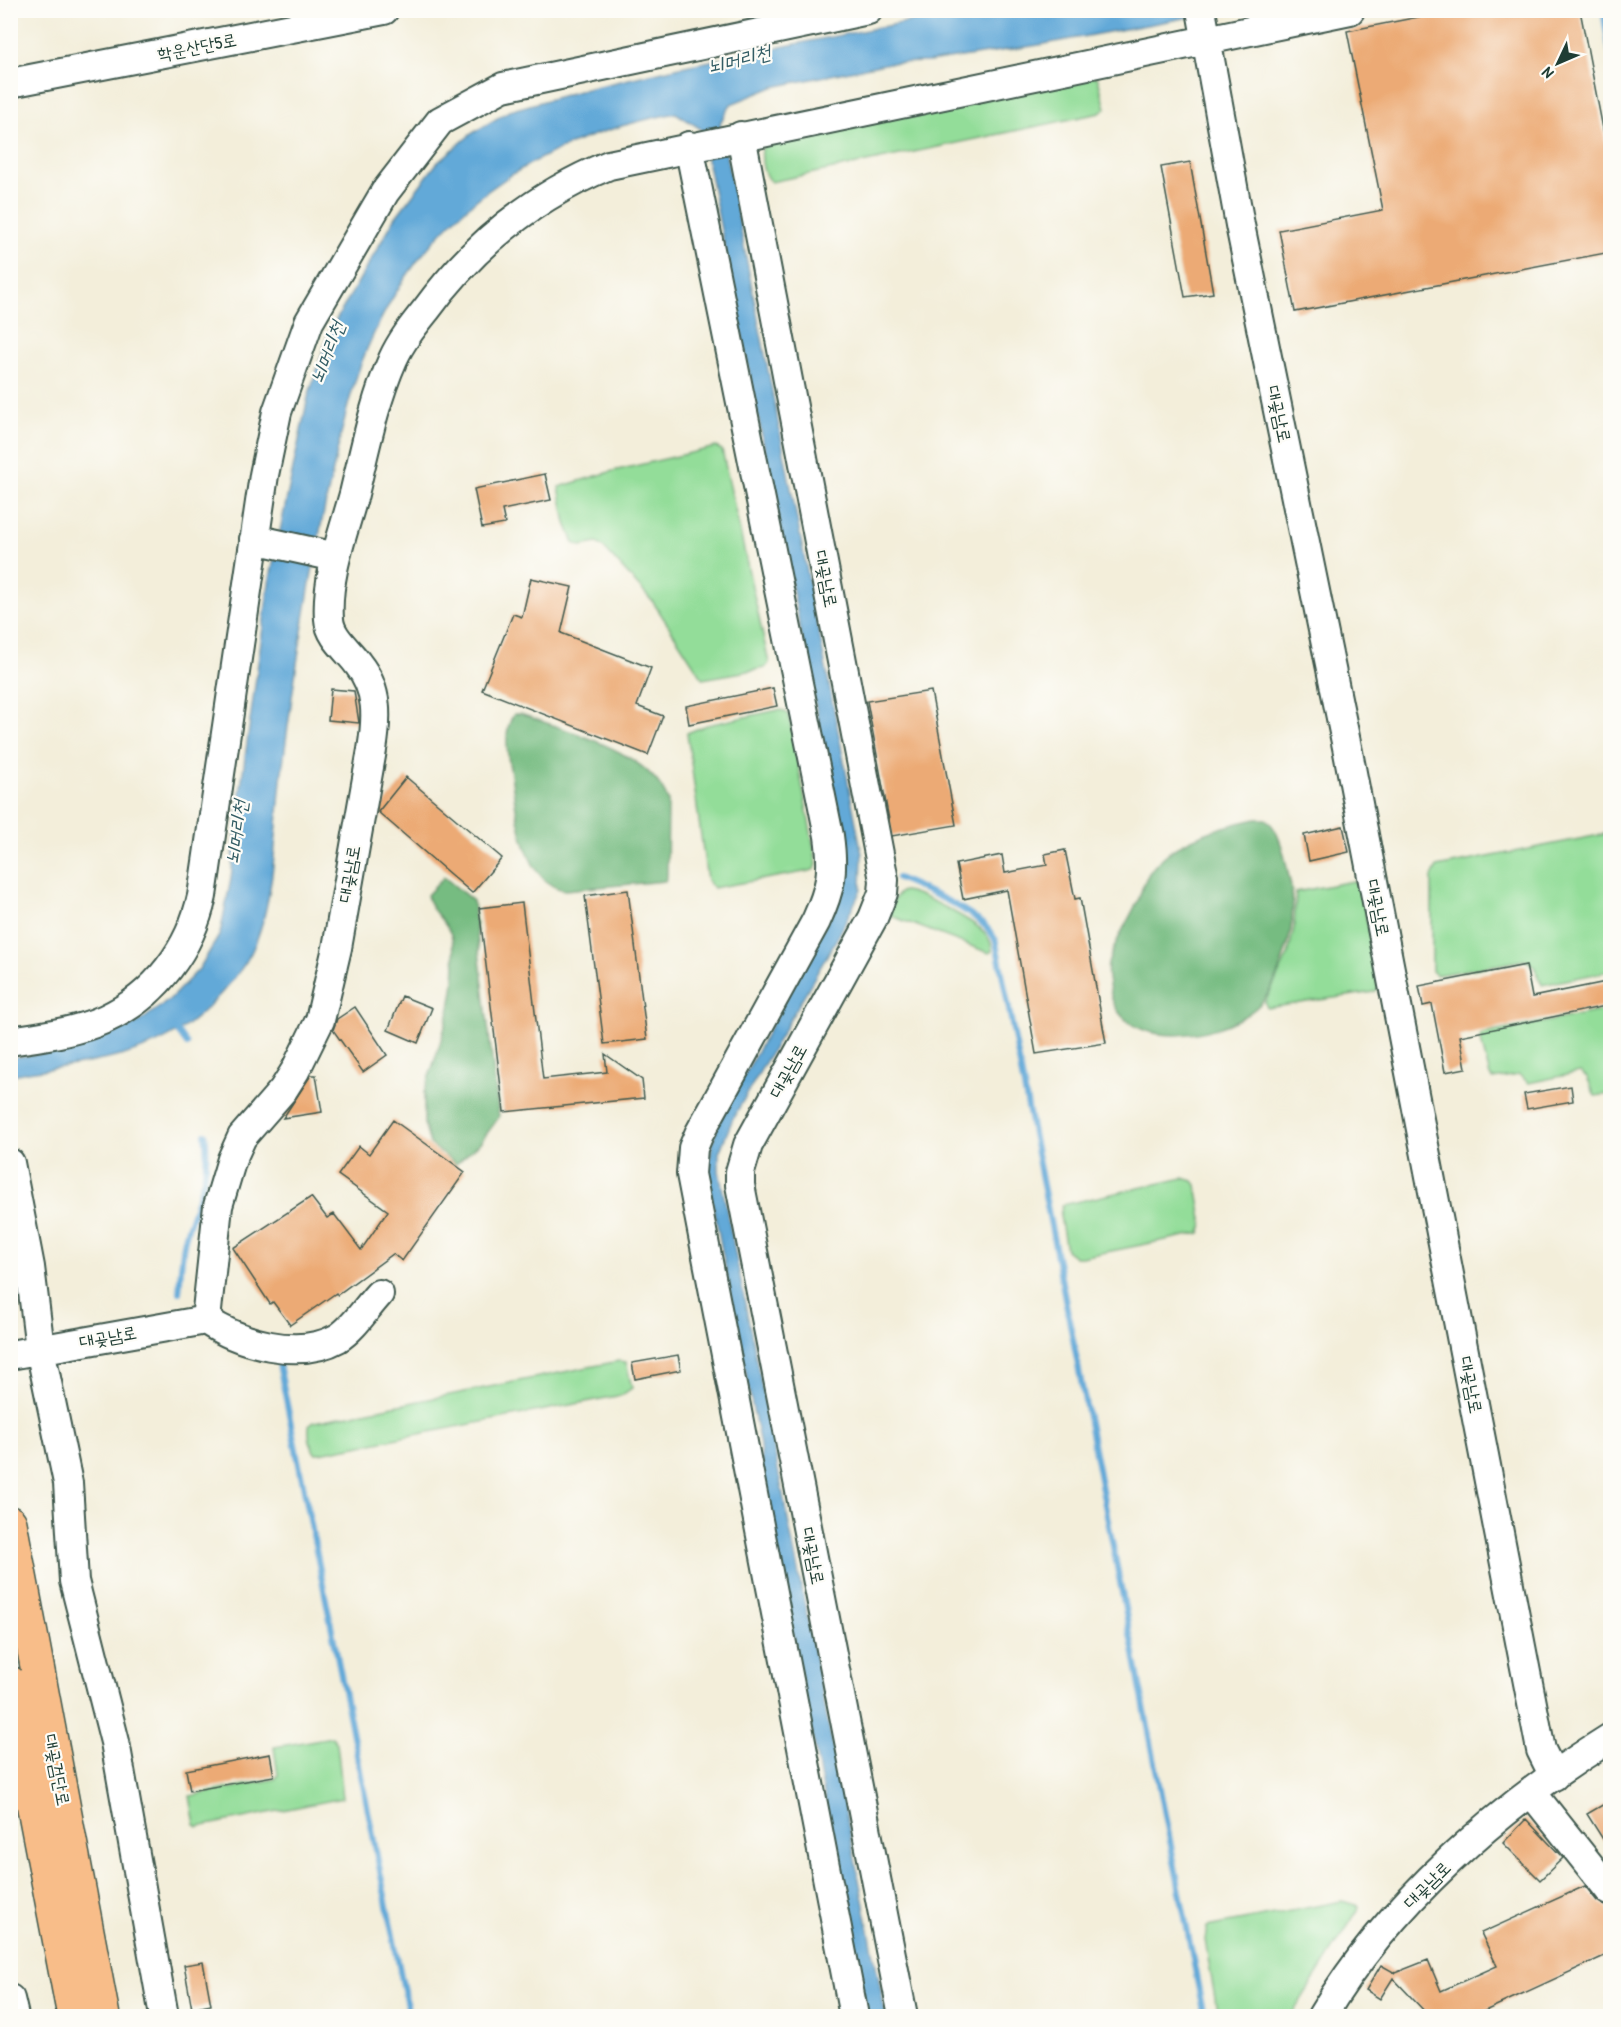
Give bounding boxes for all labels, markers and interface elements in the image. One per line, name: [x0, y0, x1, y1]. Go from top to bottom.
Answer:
street label: 학운산단5로: [155, 27, 239, 66]
north arrow: [1528, 33, 1588, 93]
water label: 뇌머리천: [704, 37, 775, 79]
text: N: [1536, 62, 1558, 84]
water label: 뇌머리천: [302, 315, 351, 387]
street label: 대곶남로: [1261, 383, 1298, 445]
street label: 대곶남로: [809, 548, 844, 610]
water label: 뇌머리천: [218, 796, 254, 866]
street label: 대곶남로: [331, 843, 366, 905]
street label: 대곶남로: [1361, 877, 1396, 939]
street label: 대곶남로: [763, 1039, 813, 1102]
street label: 대곶남로: [77, 1319, 139, 1354]
street label: 대곶남로: [1454, 1354, 1489, 1416]
street label: 대곶남로: [796, 1525, 831, 1587]
street label: 대곶검단로: [38, 1732, 77, 1808]
street label: 대곶남로: [1397, 1855, 1456, 1914]

